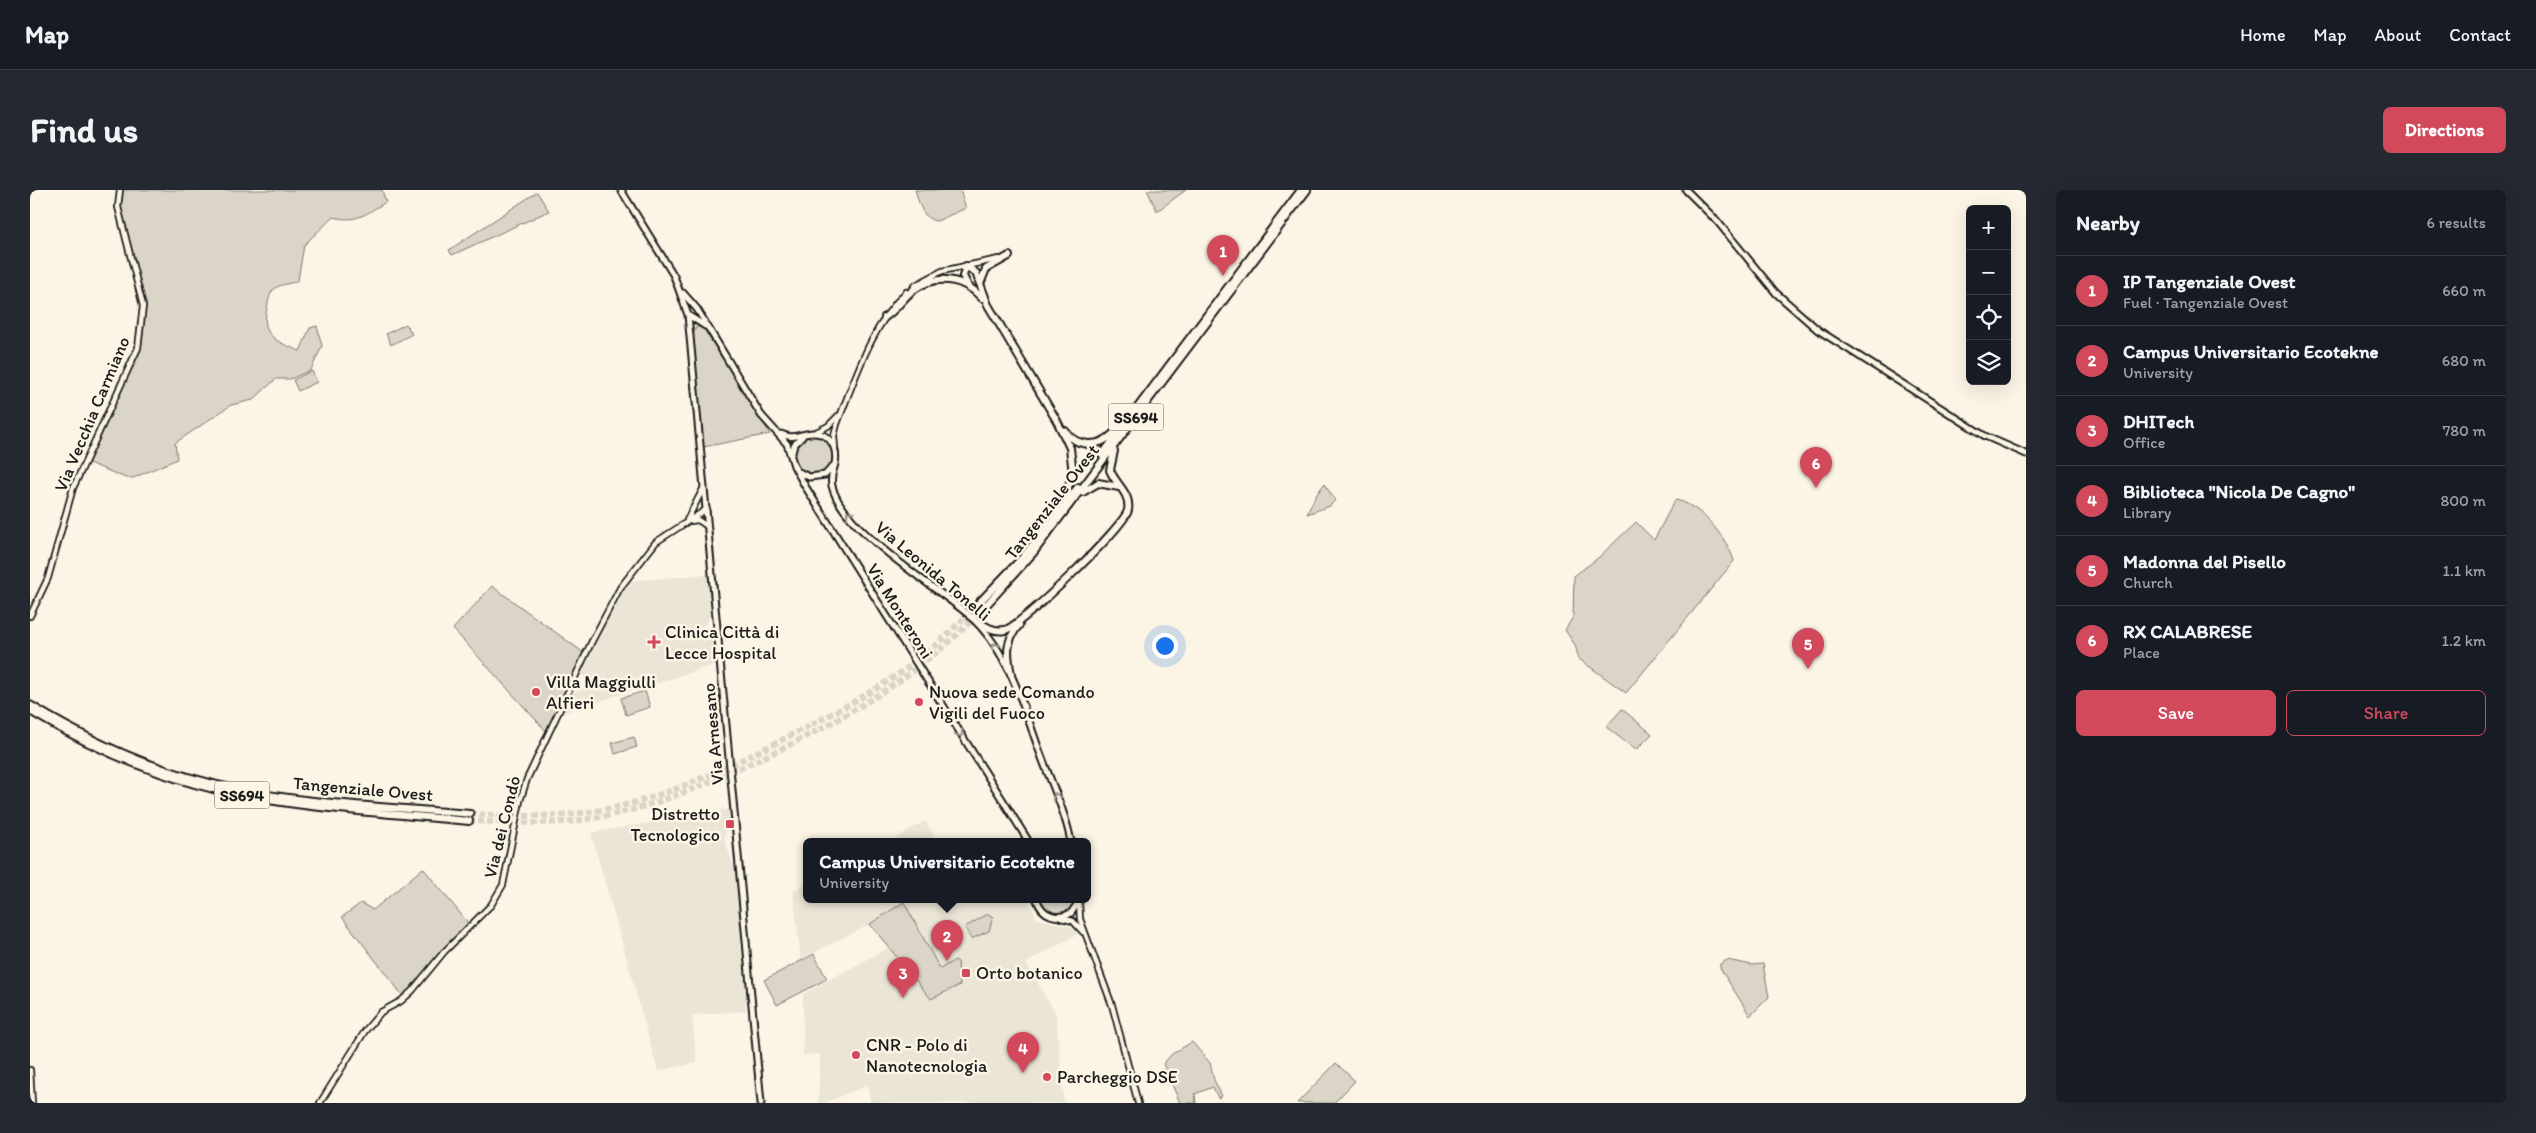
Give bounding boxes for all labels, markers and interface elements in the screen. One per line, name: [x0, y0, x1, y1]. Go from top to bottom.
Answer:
text: Map: [25, 20, 69, 49]
text: Home: [2240, 24, 2286, 46]
text: Map: [2314, 24, 2347, 46]
text: About: [2375, 24, 2421, 46]
text: Contact: [2449, 24, 2511, 46]
button: Directions: [2383, 107, 2506, 153]
text: Find us: [30, 109, 138, 151]
map controls: [1966, 205, 2011, 385]
button: +: [1966, 205, 2011, 250]
text: Nearby: [2076, 210, 2140, 235]
text: 6 results: [2426, 213, 2486, 232]
pin: 1: [1207, 235, 1239, 276]
button: −: [1966, 250, 2011, 295]
text: IP Tangenziale Ovest: [2123, 270, 2295, 293]
text: 1: [2088, 281, 2096, 300]
text: 660 m: [2442, 281, 2486, 300]
text: Fuel · Tangenziale Ovest: [2123, 293, 2288, 312]
button: locate: [1966, 295, 2011, 340]
street label: Via Vecchia Carmiano: [49, 333, 135, 495]
button: layers: [1966, 340, 2011, 385]
text: Campus Universitario Ecotekne: [2123, 340, 2379, 363]
text: 2: [2088, 351, 2096, 370]
text: 680 m: [2442, 351, 2486, 370]
text: University: [2123, 363, 2193, 382]
road number: SS694: [1108, 403, 1164, 430]
text: DHITech: [2123, 410, 2194, 433]
text: 3: [2088, 421, 2096, 440]
text: 780 m: [2442, 421, 2486, 440]
text: Office: [2123, 433, 2165, 452]
street label: Tangenziale Ovest: [1000, 440, 1104, 564]
pin: 6: [1800, 447, 1832, 488]
text: Biblioteca "Nicola De Cagno": [2123, 480, 2355, 503]
text: 4: [2087, 491, 2097, 510]
text: 800 m: [2440, 491, 2486, 510]
text: Library: [2123, 503, 2171, 522]
one-way arrow: [847, 511, 855, 520]
street label: Via Leonida Tonelli: [871, 516, 995, 626]
text: Madonna del Pisello: [2123, 550, 2286, 573]
street label: Via Monteroni: [862, 559, 938, 663]
text: 5: [2088, 561, 2096, 580]
text: 1.1 km: [2442, 561, 2486, 580]
text: Church: [2123, 573, 2173, 592]
text: RX CALABRESE: [2123, 620, 2252, 643]
place label: Clinica Città di Lecce Hospital: [665, 621, 779, 664]
pin: 5: [1792, 628, 1824, 669]
text: 6: [2088, 631, 2096, 650]
text: 1.2 km: [2441, 631, 2486, 650]
your location: [1152, 633, 1178, 659]
marker: Clinica Città di Lecce Hospital: [647, 635, 661, 649]
one-way arrow: [992, 642, 1001, 652]
text: Place: [2123, 643, 2160, 662]
place label: Villa Maggiulli Alfieri: [546, 671, 656, 714]
place label: Nuova sede Comando Vigili del Fuoco: [929, 681, 1095, 724]
street label: Via Arnesano: [698, 682, 728, 786]
marker: Villa Maggiulli Alfieri: [530, 686, 542, 698]
button: Save: [2076, 690, 2276, 736]
button: Share: [2286, 690, 2486, 736]
marker: Nuova sede Comando Vigili del Fuoco: [913, 696, 925, 708]
one-way arrow: [954, 728, 963, 738]
street label: Tangenziale Ovest: [292, 772, 434, 806]
street label: Via dei Condò: [479, 774, 525, 880]
road number: SS694: [214, 782, 270, 808]
one-way arrow: [1052, 792, 1062, 801]
place label: Distretto Tecnologico: [631, 803, 720, 846]
marker: Distretto Tecnologico: [724, 818, 736, 830]
popup: [803, 838, 1091, 903]
text: Campus Universitario Ecotekne: [819, 850, 1075, 873]
text: University: [819, 873, 889, 892]
pin: 2: [931, 920, 963, 961]
pin: 3: [887, 957, 919, 998]
place label: Orto botanico: [976, 962, 1083, 984]
marker: Orto botanico: [960, 967, 972, 979]
pin: 4: [1007, 1032, 1039, 1073]
place label: CNR - Polo di Nanotecnologia: [866, 1034, 988, 1077]
marker: CNR - Polo di Nanotecnologia: [850, 1049, 862, 1061]
place label: Parcheggio DSE: [1057, 1066, 1178, 1088]
marker: Parcheggio DSE: [1041, 1071, 1053, 1083]

